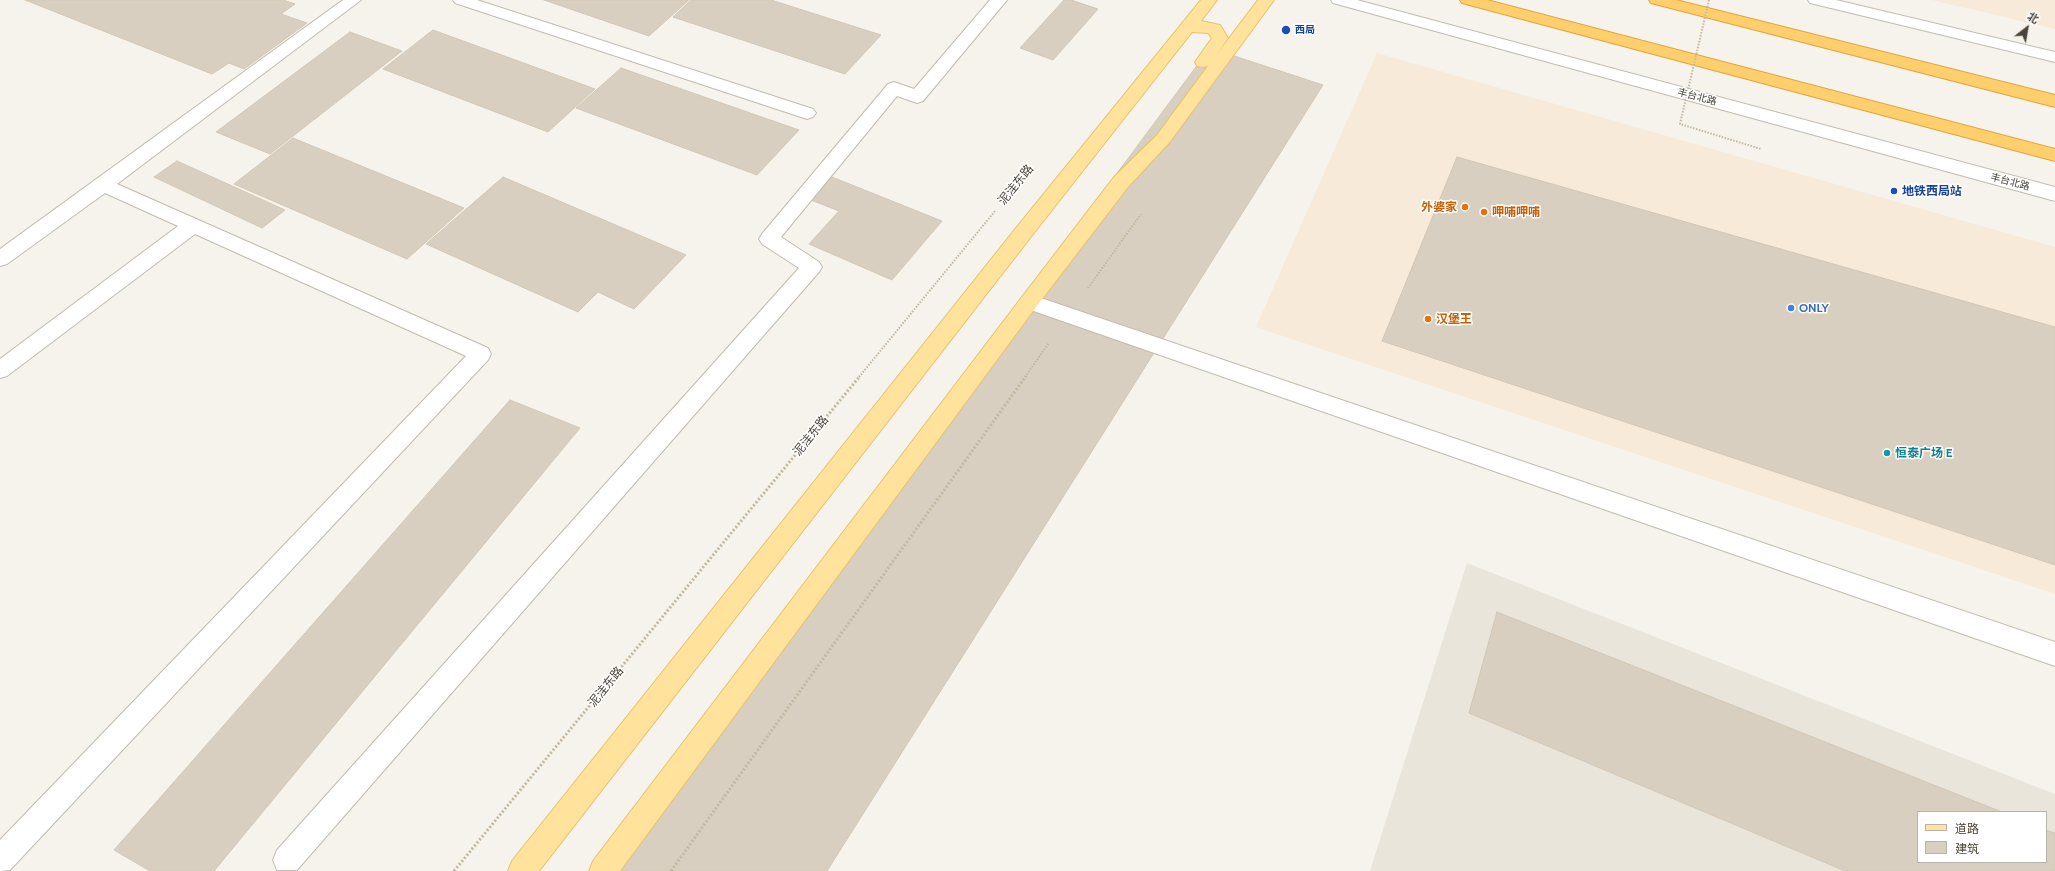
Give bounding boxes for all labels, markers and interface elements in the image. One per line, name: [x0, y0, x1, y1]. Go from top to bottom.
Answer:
north arrow: [2007, 8, 2047, 48]
text: 北: [2025, 9, 2042, 27]
marker: 西局: [1280, 24, 1292, 36]
place label: 西局: [1295, 24, 1315, 36]
street label: 丰台北路: [1676, 86, 1718, 108]
street label: 泥洼东路: [995, 162, 1037, 208]
street label: 丰台北路: [1989, 171, 2031, 193]
place label: 地铁西局站: [1902, 184, 1962, 198]
marker: 地铁西局站: [1889, 186, 1899, 196]
place label: 外婆家: [1421, 200, 1457, 214]
marker: 外婆家: [1460, 202, 1470, 212]
place label: 呷哺呷哺: [1492, 205, 1540, 219]
marker: 呷哺呷哺: [1479, 207, 1489, 217]
place label: ONLY: [1799, 301, 1829, 315]
marker: ONLY: [1786, 303, 1796, 313]
place label: 汉堡王: [1436, 312, 1472, 326]
marker: 汉堡王: [1423, 314, 1433, 324]
street label: 泥洼东路: [790, 413, 832, 459]
place label: 恒泰广场 E: [1895, 446, 1953, 460]
marker: 恒泰广场 E: [1882, 448, 1892, 458]
street label: 泥洼东路: [585, 664, 627, 710]
legend: [1917, 811, 2047, 863]
text: 道路: [1955, 821, 1979, 836]
text: 建筑: [1955, 841, 1979, 856]

